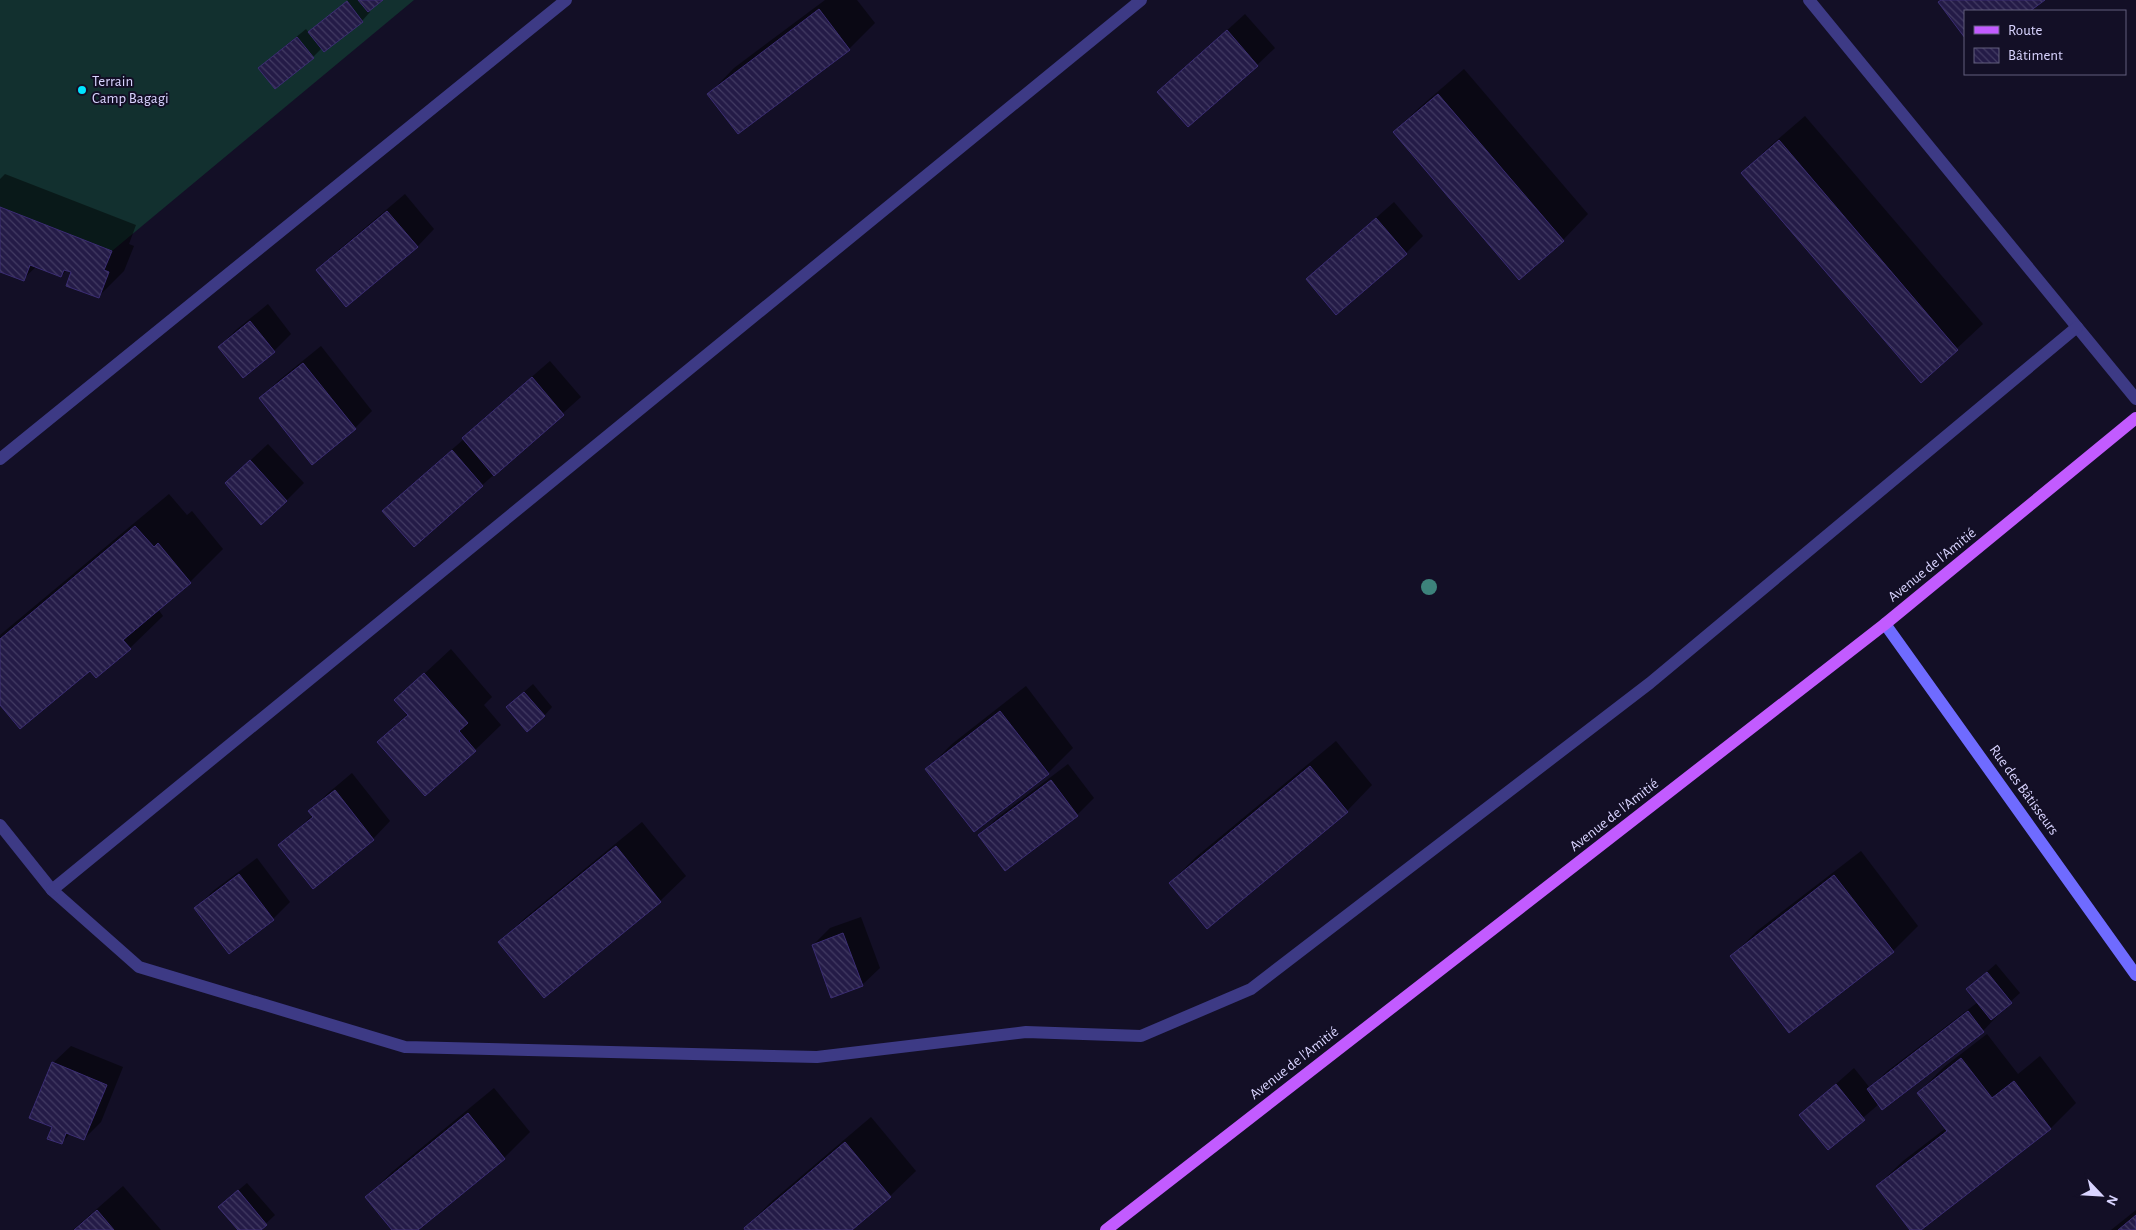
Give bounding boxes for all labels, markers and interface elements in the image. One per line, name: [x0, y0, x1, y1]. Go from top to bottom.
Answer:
legend: [1964, 10, 2126, 75]
text: Route: [2008, 23, 2042, 38]
text: Bâtiment: [2008, 48, 2063, 63]
place label: Terrain Camp Bagagi: [92, 74, 169, 106]
marker: Terrain Camp Bagagi: [76, 84, 88, 96]
street label: Avenue de l'Amitié: [1885, 525, 1979, 605]
street label: Rue des Bâtisseurs: [1986, 742, 2062, 838]
street label: Avenue de l'Amitié: [1567, 776, 1661, 854]
street label: Avenue de l'Amitié: [1247, 1024, 1341, 1102]
north arrow: [2076, 1170, 2126, 1220]
text: N: [2103, 1193, 2120, 1207]

